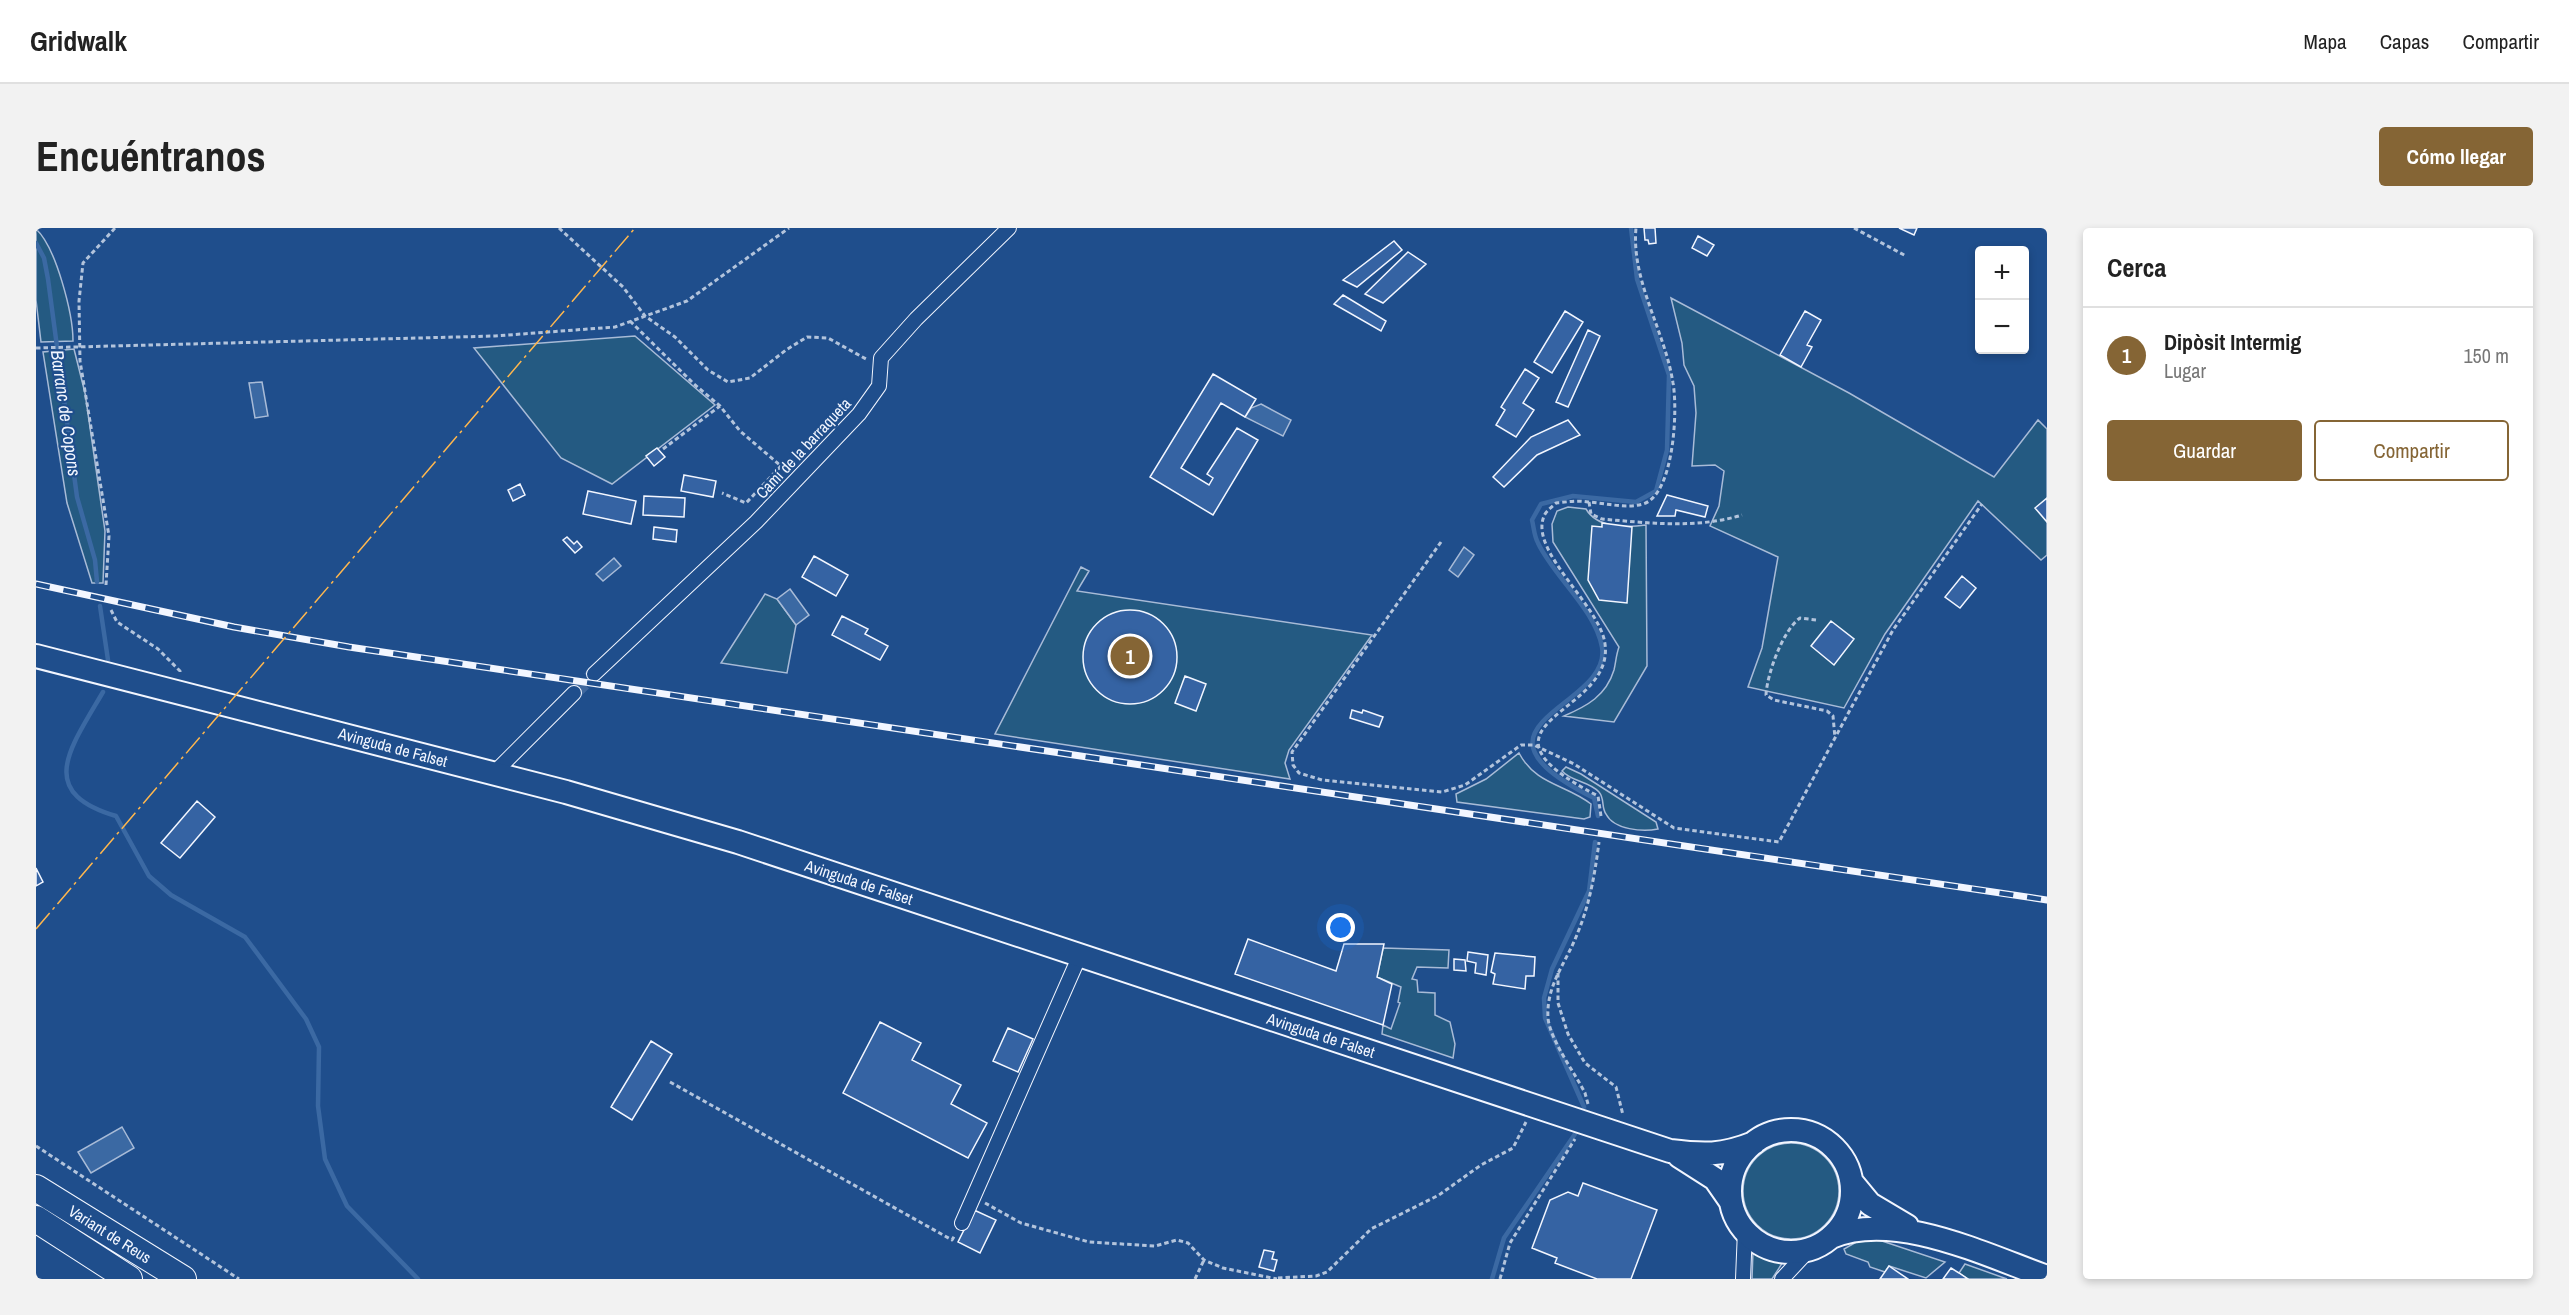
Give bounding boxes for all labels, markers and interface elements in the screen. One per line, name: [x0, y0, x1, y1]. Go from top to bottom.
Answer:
text: Gridwalk: [30, 22, 127, 60]
text: Mapa: [2304, 27, 2347, 56]
text: Capas: [2380, 27, 2429, 56]
text: Compartir: [2462, 27, 2539, 56]
button: Cómo llegar: [2379, 127, 2533, 186]
text: Encuéntranos: [36, 128, 266, 184]
map controls: [1975, 246, 2029, 354]
button: +: [1975, 246, 2029, 300]
text: Cerca: [2107, 250, 2166, 285]
button: −: [1975, 300, 2029, 354]
text: Dipòsit Intermig: [2164, 327, 2301, 357]
text: 1: [2122, 342, 2131, 369]
text: 150 m: [2463, 342, 2509, 369]
water label: Barranc de Copons: [45, 348, 87, 478]
text: Lugar: [2164, 357, 2206, 384]
street label: Camí de la barraqueta: [750, 392, 856, 503]
button: Guardar: [2107, 420, 2302, 481]
button: Compartir: [2314, 420, 2509, 481]
pin: 1: [1110, 634, 1150, 678]
street label: Avinguda de Falset: [335, 722, 450, 772]
street label: Avinguda de Falset: [801, 854, 916, 910]
your location: [1326, 913, 1355, 942]
street label: Avinguda de Falset: [1263, 1007, 1378, 1063]
street label: Variant de Reus: [64, 1200, 156, 1268]

